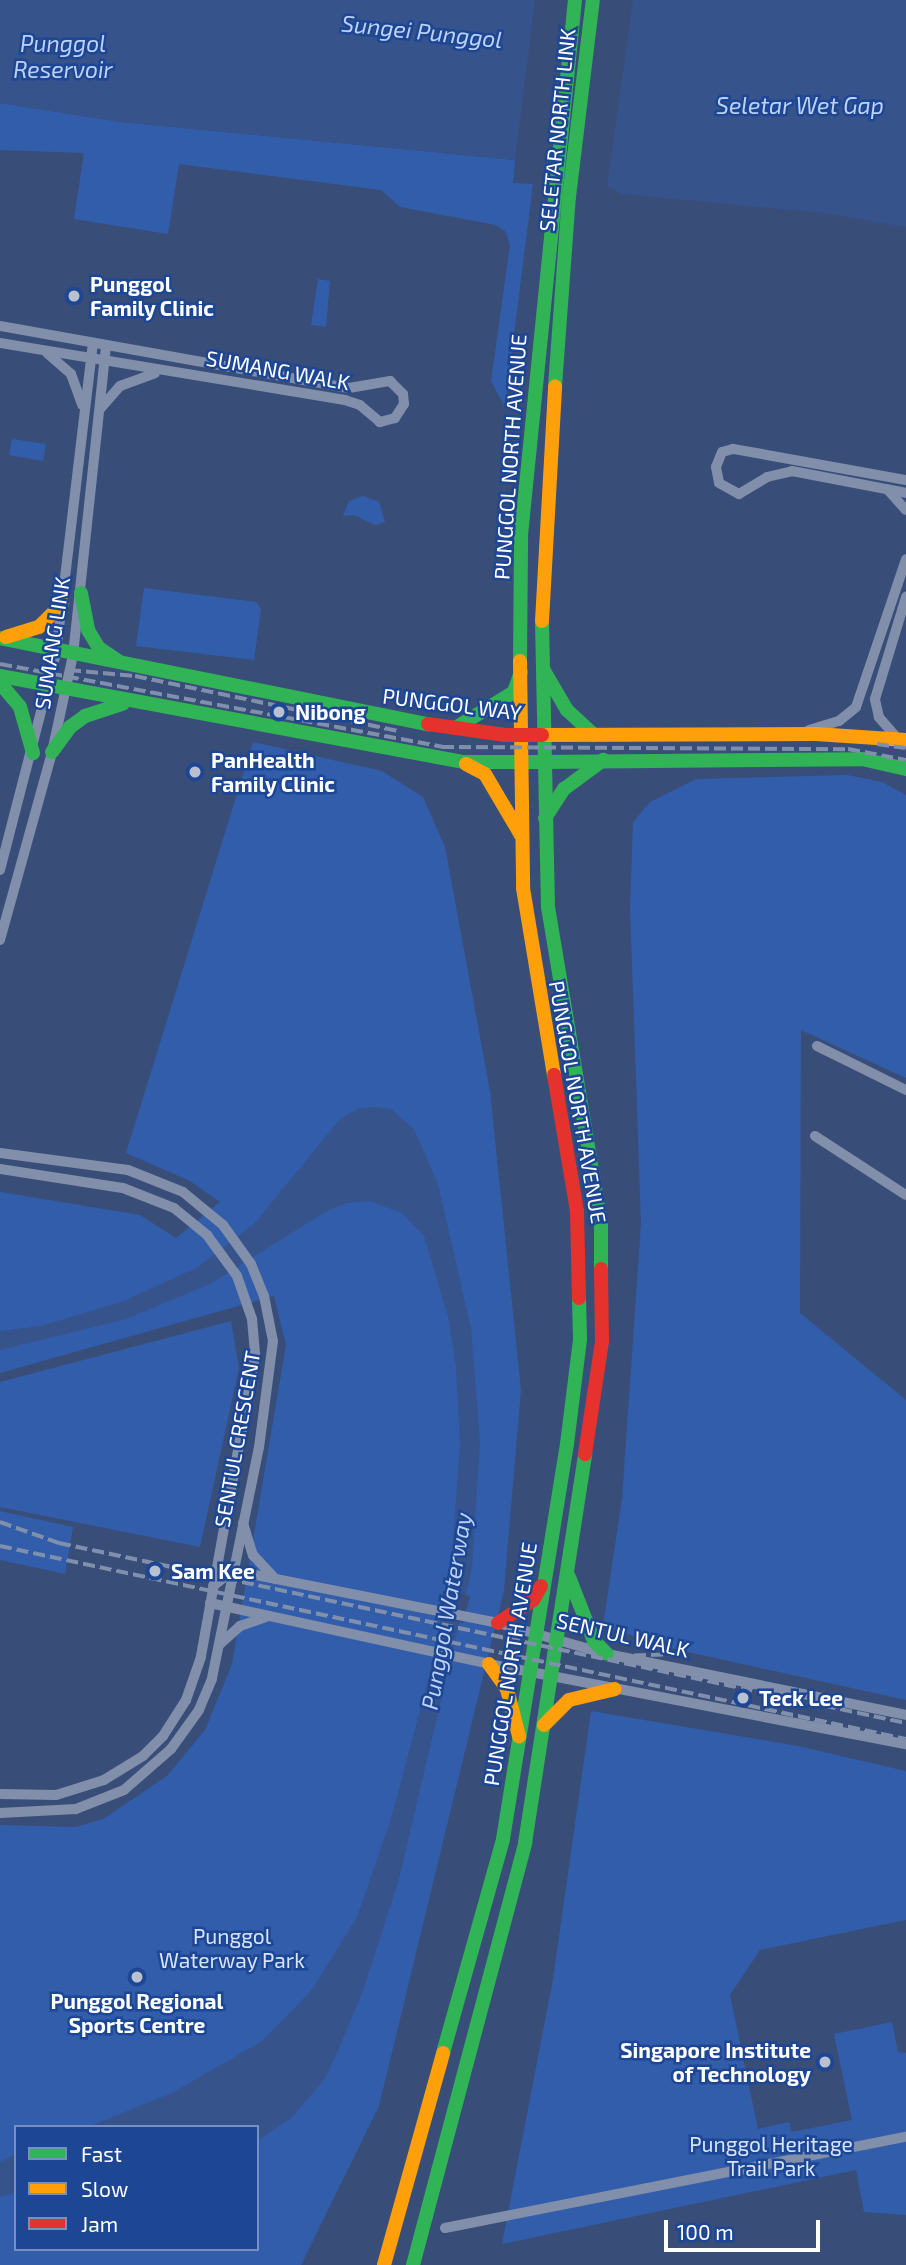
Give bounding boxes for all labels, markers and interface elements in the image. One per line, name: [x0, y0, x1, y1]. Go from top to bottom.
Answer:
water label: Sungei Punggol: [340, 9, 504, 53]
street label: SELETAR NORTH LINK: [534, 27, 580, 233]
water label: Punggol Reservoir: [13, 29, 113, 83]
water label: Seletar Wet Gap: [716, 91, 884, 119]
place label: Punggol Family Clinic: [90, 271, 214, 321]
marker: Punggol Family Clinic: [64, 286, 84, 306]
street label: PUNGGOL NORTH AVENUE: [489, 333, 531, 581]
street label: SUMANG WALK: [204, 345, 352, 395]
street label: SUMANG LINK: [29, 575, 75, 711]
street label: PUNGGOL WAY: [381, 683, 523, 725]
place label: Nibong: [295, 699, 366, 725]
marker: Nibong: [269, 702, 289, 722]
place label: PanHealth Family Clinic: [211, 747, 335, 797]
marker: PanHealth Family Clinic: [185, 762, 205, 782]
street label: PUNGGOL NORTH AVENUE: [544, 978, 612, 1226]
street label: SENTUL CRESCENT: [209, 1349, 265, 1529]
water label: Punggol Waterway: [415, 1510, 477, 1712]
street label: PUNGGOL NORTH AVENUE: [478, 1540, 542, 1788]
place label: Sam Kee: [171, 1558, 255, 1584]
marker: Sam Kee: [145, 1561, 165, 1581]
street label: SENTUL WALK: [554, 1607, 692, 1663]
place label: Teck Lee: [759, 1685, 843, 1711]
marker: Teck Lee: [733, 1688, 753, 1708]
park label: Punggol Waterway Park: [159, 1923, 305, 1973]
marker: Punggol Regional Sports Centre: [129, 1969, 145, 1985]
place label: Punggol Regional Sports Centre: [50, 1988, 224, 2038]
place label: Singapore Institute of Technology: [620, 2037, 811, 2087]
marker: Singapore Institute of Technology: [817, 2054, 833, 2070]
legend: [14, 2125, 259, 2251]
park label: Punggol Heritage Trail Park: [689, 2131, 853, 2181]
text: Fast: [81, 2141, 122, 2166]
text: Slow: [81, 2176, 128, 2201]
scale bar: [668, 2206, 824, 2250]
text: Jam: [81, 2211, 118, 2236]
text: 100 m: [677, 2219, 734, 2244]

